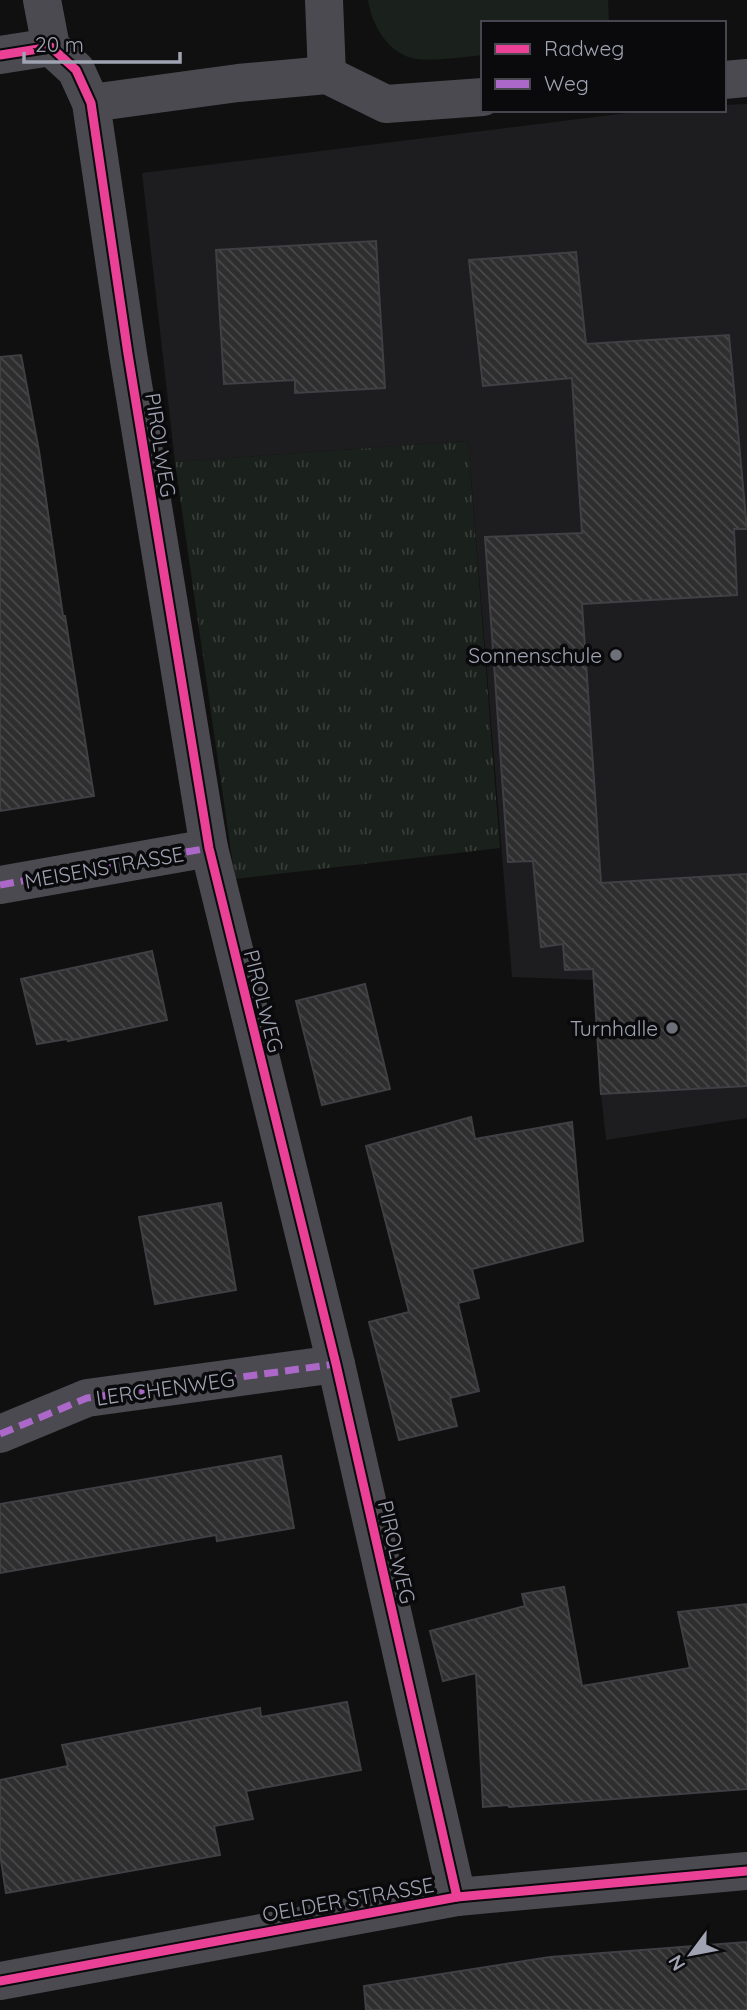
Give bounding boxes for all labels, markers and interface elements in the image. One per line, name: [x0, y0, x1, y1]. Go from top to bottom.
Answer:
scale bar: [24, 21, 180, 65]
legend: [481, 21, 726, 112]
text: 20 m: [35, 31, 84, 57]
text: Radweg: [544, 35, 624, 61]
text: Weg: [544, 70, 589, 96]
street label: PIROLWEG: [140, 391, 182, 499]
place label: Sonnenschule: [468, 642, 602, 668]
marker: Sonnenschule: [608, 647, 624, 663]
street label: MEISENSTRASSE: [22, 840, 186, 894]
street label: PIROLWEG: [239, 947, 289, 1055]
place label: Turnhalle: [570, 1015, 658, 1041]
marker: Turnhalle: [664, 1020, 680, 1036]
street label: LERCHENWEG: [94, 1365, 236, 1411]
street label: PIROLWEG: [373, 1498, 421, 1606]
street label: OELDER STRASSE: [260, 1871, 436, 1927]
north arrow: [656, 1919, 726, 1989]
text: N: [663, 1951, 690, 1975]

